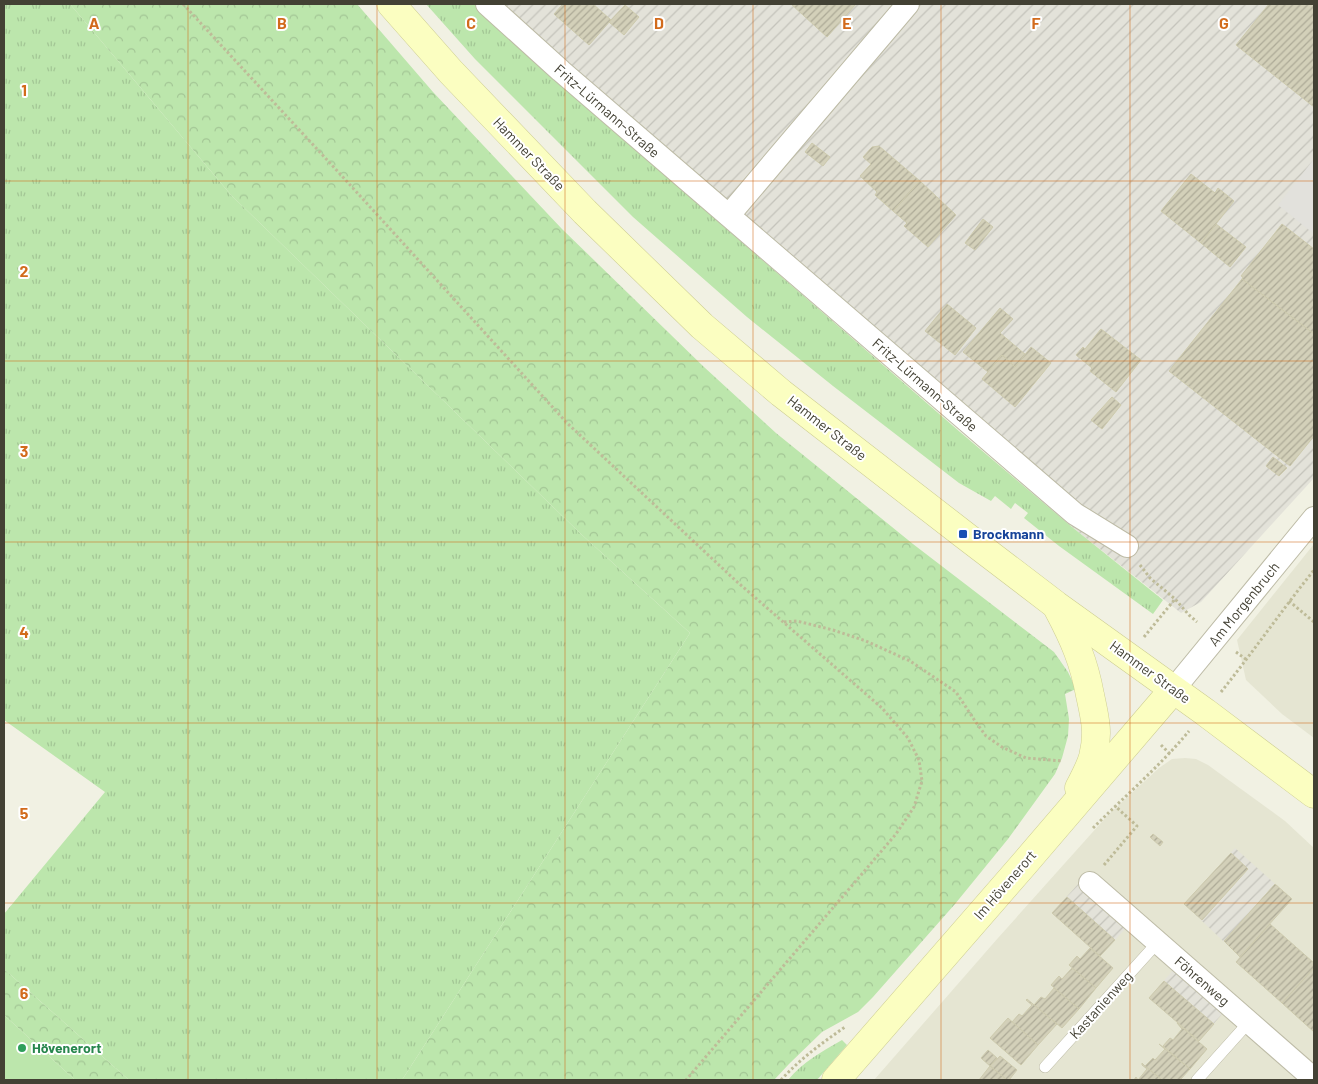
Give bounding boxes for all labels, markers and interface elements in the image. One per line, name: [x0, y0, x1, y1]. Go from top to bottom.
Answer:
text: A: [89, 13, 100, 32]
text: B: [277, 13, 287, 32]
text: C: [466, 13, 476, 32]
text: D: [654, 13, 664, 32]
text: E: [842, 13, 852, 32]
text: F: [1032, 13, 1041, 32]
text: G: [1219, 13, 1229, 32]
street label: Fritz-Lürmann-Straße: [551, 60, 663, 161]
text: 1: [21, 80, 27, 99]
street label: Hammer Straße: [490, 113, 569, 194]
text: 2: [20, 261, 29, 280]
street label: Fritz-Lürmann-Straße: [869, 334, 981, 435]
street label: Hammer Straße: [784, 392, 870, 464]
text: 3: [20, 441, 28, 460]
place label: Brockmann: [973, 525, 1044, 542]
marker: Brockmann: [957, 528, 969, 540]
street label: Am Morgenbruch: [1205, 558, 1283, 649]
text: 4: [19, 622, 29, 641]
street label: Hammer Straße: [1107, 637, 1194, 707]
text: 5: [20, 803, 29, 822]
street label: Im Hövenerort: [970, 847, 1039, 923]
street label: Föhrenweg: [1171, 952, 1233, 1009]
street label: Kastanienweg: [1066, 967, 1136, 1042]
text: 6: [20, 983, 29, 1002]
place label: Hövenerort: [32, 1039, 102, 1056]
marker: Hövenerort: [16, 1042, 28, 1054]

